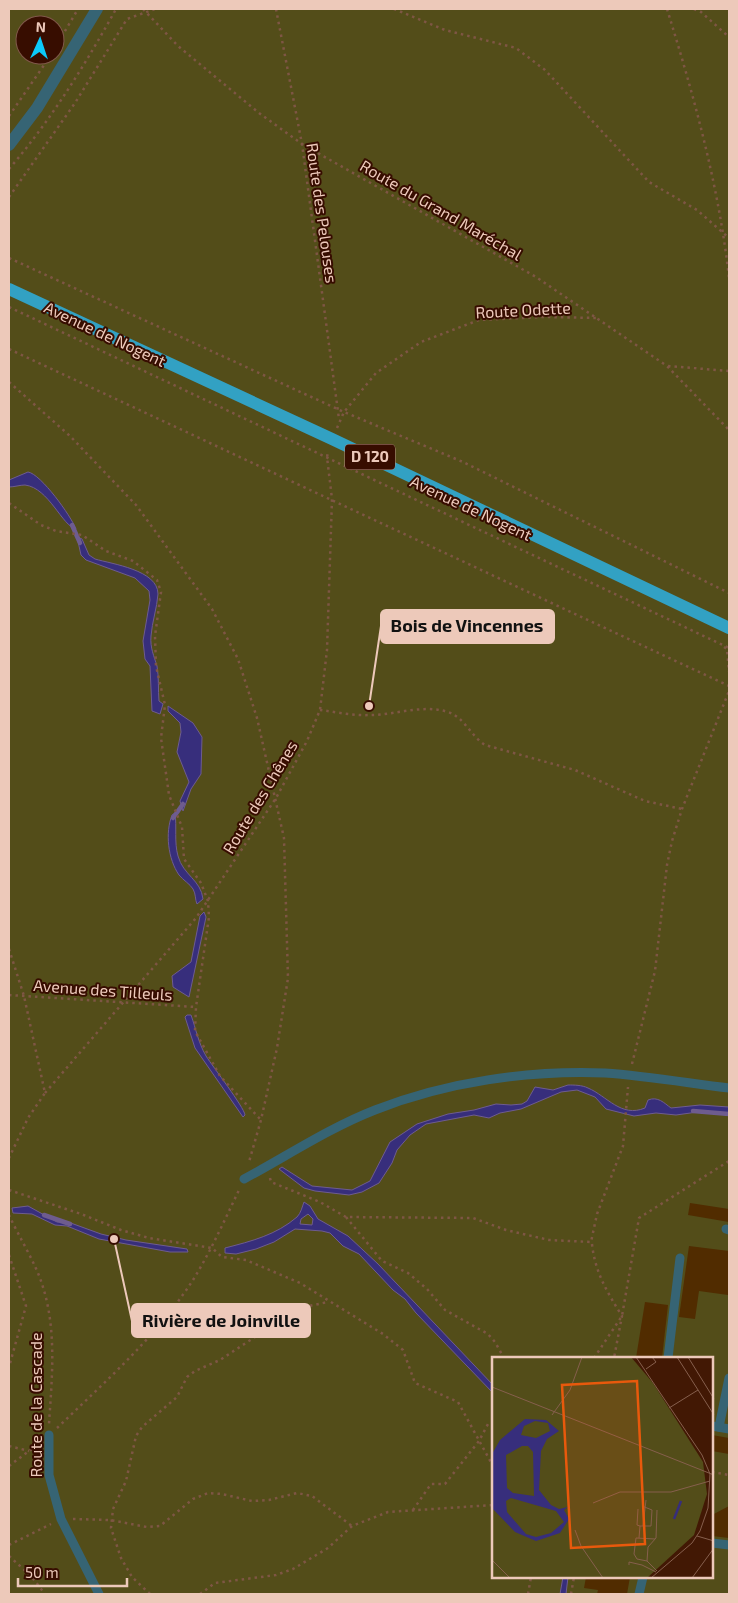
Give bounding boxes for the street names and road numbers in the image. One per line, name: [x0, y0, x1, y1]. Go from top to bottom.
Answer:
street label: Route des Pelouses: [303, 142, 342, 284]
street label: Route du Grand Maréchal: [357, 155, 526, 264]
street label: Avenue de Nogent: [42, 297, 169, 370]
street label: Route Odette: [475, 298, 571, 321]
road number: D 120: [345, 444, 395, 470]
street label: Avenue de Nogent: [408, 471, 535, 544]
street label: Route des Chênes: [218, 737, 301, 857]
street label: Avenue des Tilleuls: [33, 975, 173, 1004]
street label: Route de la Cascade: [26, 1332, 45, 1478]

